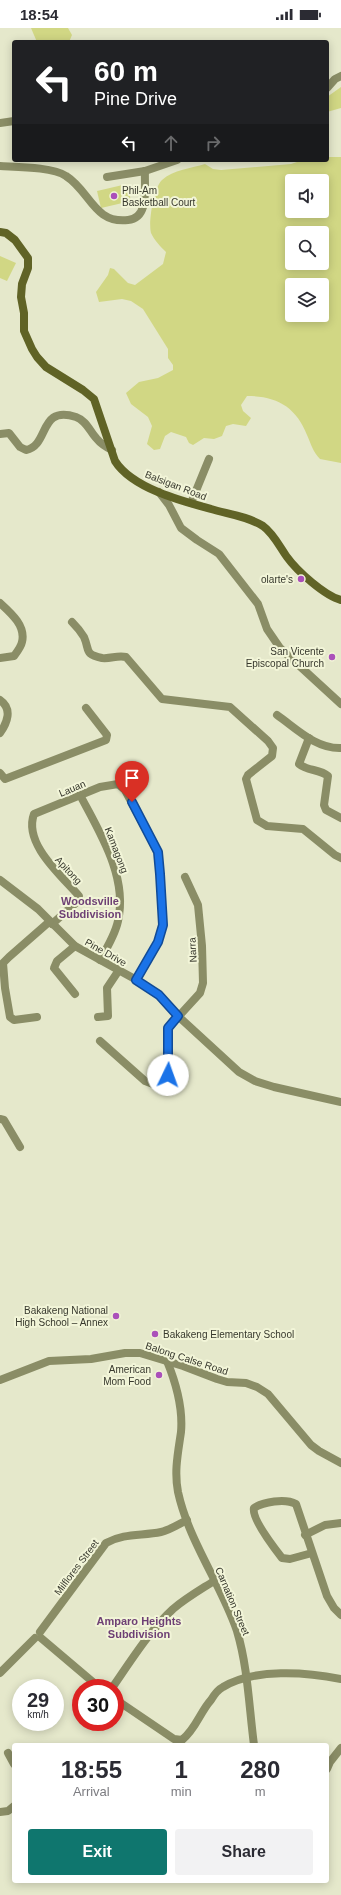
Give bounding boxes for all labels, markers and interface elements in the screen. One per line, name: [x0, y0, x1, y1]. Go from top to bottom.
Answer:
text: 18:54: [20, 6, 58, 23]
icon: left: [28, 56, 80, 108]
text: 60 m: [94, 56, 158, 87]
text: Pine Drive: [94, 89, 177, 109]
icon: left: [118, 132, 140, 154]
icon: ahead: [160, 132, 182, 154]
icon: right: [202, 132, 224, 154]
map controls: [285, 174, 329, 322]
button: sound: [285, 174, 329, 218]
place label: Phil-Am Basketball Court: [122, 185, 196, 208]
marker: Phil-Am Basketball Court: [109, 191, 119, 201]
button: search: [285, 226, 329, 270]
button: layers: [285, 278, 329, 322]
street label: Balsigan Road: [143, 469, 208, 502]
place label: olarte's: [261, 574, 293, 585]
marker: olarte's: [296, 574, 306, 584]
place label: San Vicente Episcopal Church: [246, 646, 324, 669]
marker: San Vicente Episcopal Church: [327, 652, 337, 662]
pin: [115, 761, 149, 802]
icon: arrive: [121, 767, 143, 789]
street label: Lauan: [57, 778, 87, 799]
street label: Kamagong: [103, 826, 130, 875]
street label: Apitong: [53, 854, 84, 886]
district label: Woodsville Subdivision: [59, 895, 121, 920]
street label: Pine Drive: [83, 936, 129, 969]
street label: Narra: [186, 937, 199, 963]
position arrow: [147, 1054, 189, 1096]
place label: Bakakeng National High School – Annex: [15, 1305, 108, 1328]
marker: Bakakeng National High School – Annex: [111, 1311, 121, 1321]
marker: Bakakeng Elementary School: [150, 1329, 160, 1339]
place label: Bakakeng Elementary School: [163, 1329, 294, 1340]
street label: Balong Calse Road: [144, 1340, 230, 1377]
place label: American Mom Food: [103, 1364, 151, 1387]
marker: American Mom Food: [154, 1370, 164, 1380]
street label: Milflores Street: [52, 1537, 101, 1597]
street label: Carnation Street: [213, 1566, 252, 1637]
district label: Amparo Heights Subdivision: [97, 1615, 181, 1640]
speed limit sign: 30: [72, 1679, 124, 1731]
text: 29: [27, 1689, 49, 1711]
text: km/h: [27, 1709, 49, 1720]
text: 18:55: [61, 1756, 122, 1783]
text: 1: [174, 1756, 188, 1783]
text: 280: [240, 1756, 280, 1783]
text: Arrival: [73, 1784, 110, 1799]
text: min: [171, 1784, 192, 1799]
text: m: [255, 1784, 266, 1799]
button: Exit: [28, 1829, 167, 1875]
button: Share: [175, 1829, 313, 1875]

